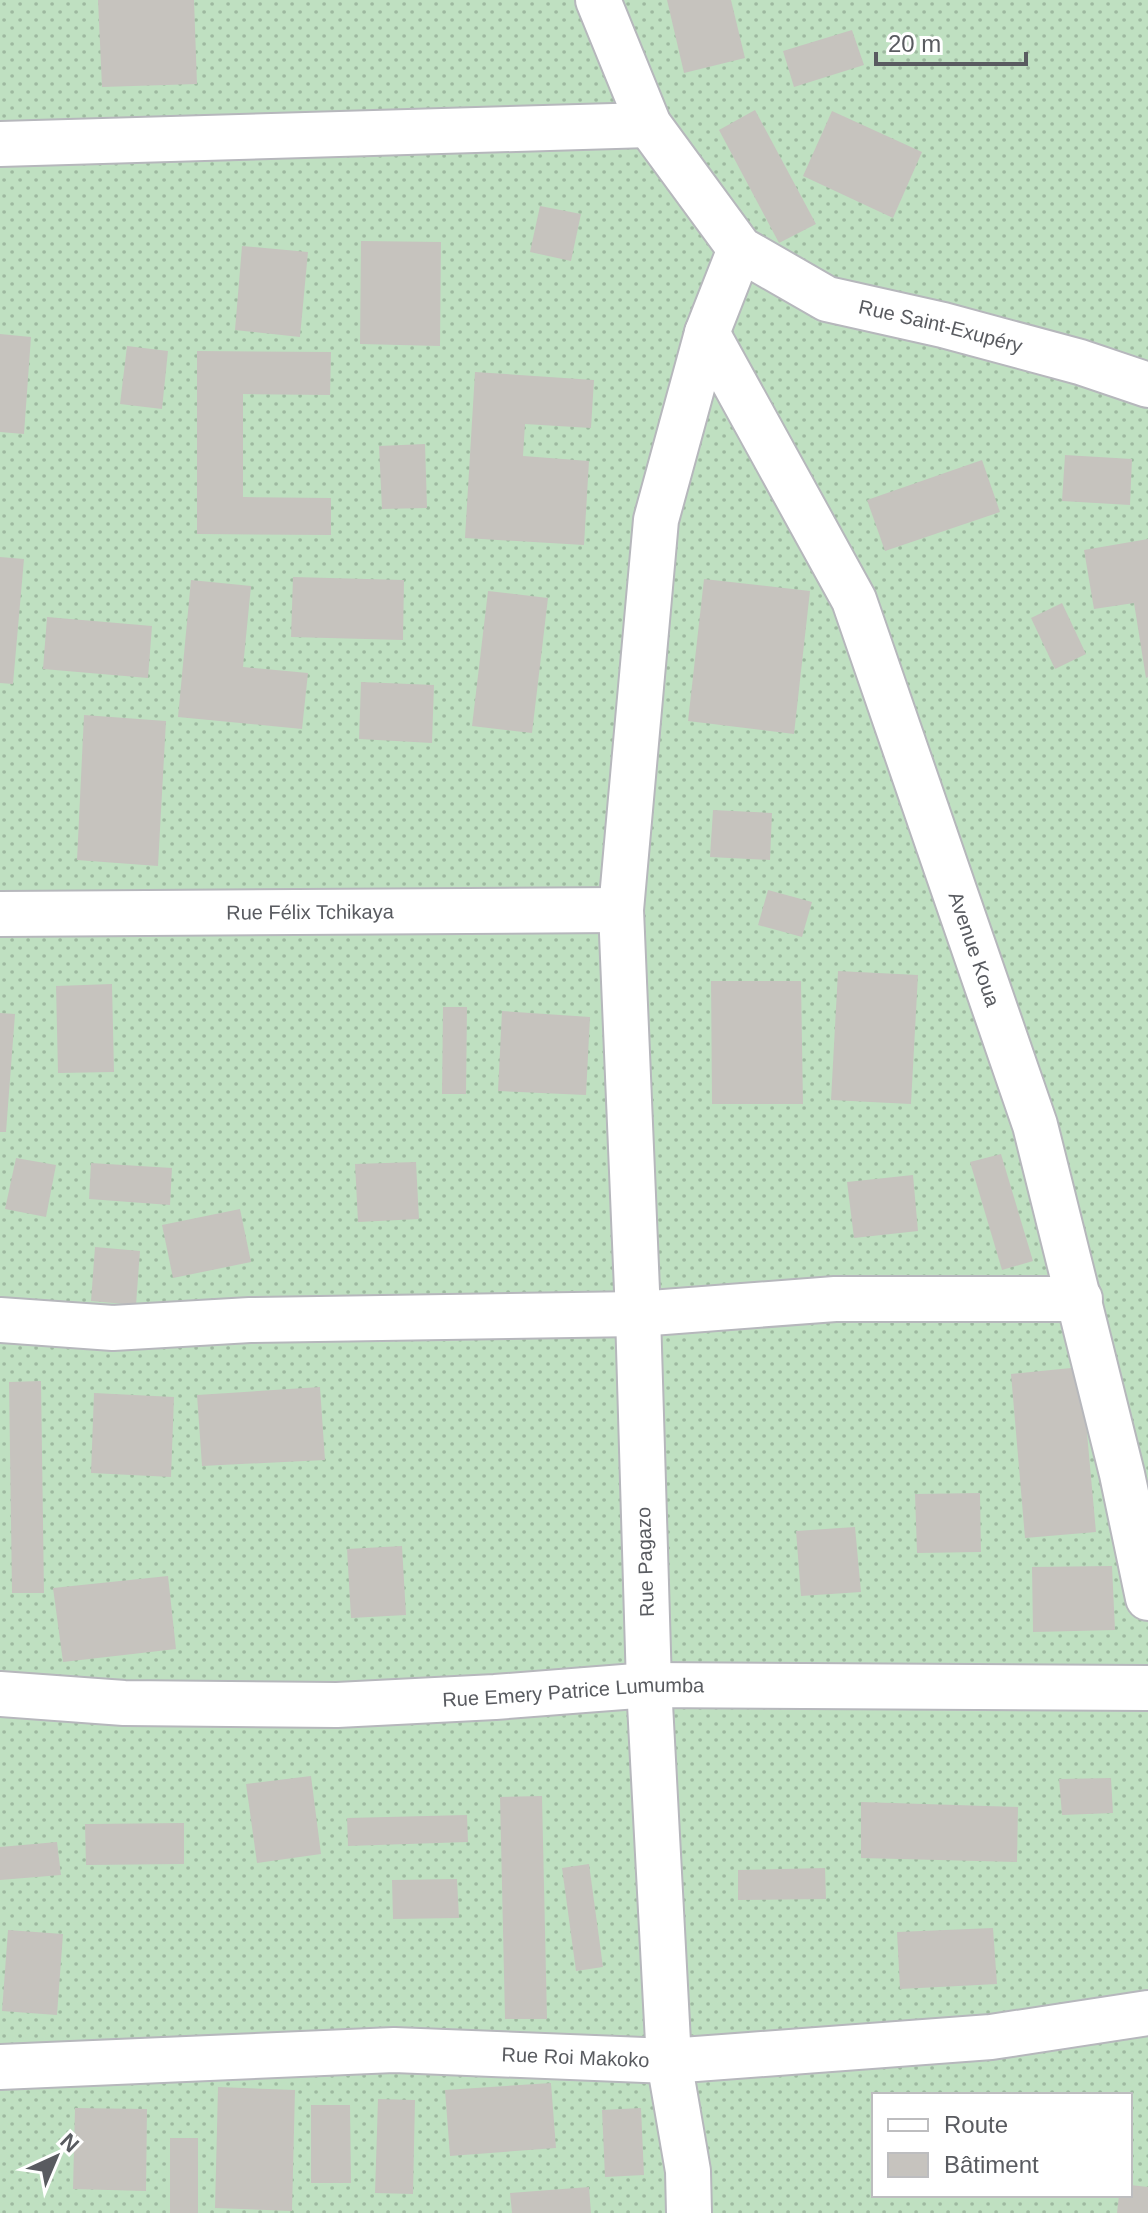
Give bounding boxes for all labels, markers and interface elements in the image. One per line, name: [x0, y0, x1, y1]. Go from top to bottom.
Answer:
scale bar: [876, 16, 1026, 66]
text: 20 m: [888, 30, 941, 57]
street label: Rue Saint-Exupéry: [857, 295, 1025, 357]
street label: Avenue Koua: [944, 889, 1005, 1010]
street label: Rue Félix Tchikaya: [226, 900, 395, 924]
street label: Rue Pagazo: [632, 1507, 658, 1617]
street label: Rue Emery Patrice Lumumba: [442, 1674, 705, 1711]
street label: Rue Roi Makoko: [501, 2043, 650, 2071]
legend: [872, 2093, 1132, 2197]
text: Route: [944, 2111, 1008, 2138]
north arrow: [16, 2117, 96, 2197]
text: N: [55, 2128, 84, 2157]
text: Bâtiment: [944, 2151, 1039, 2178]

